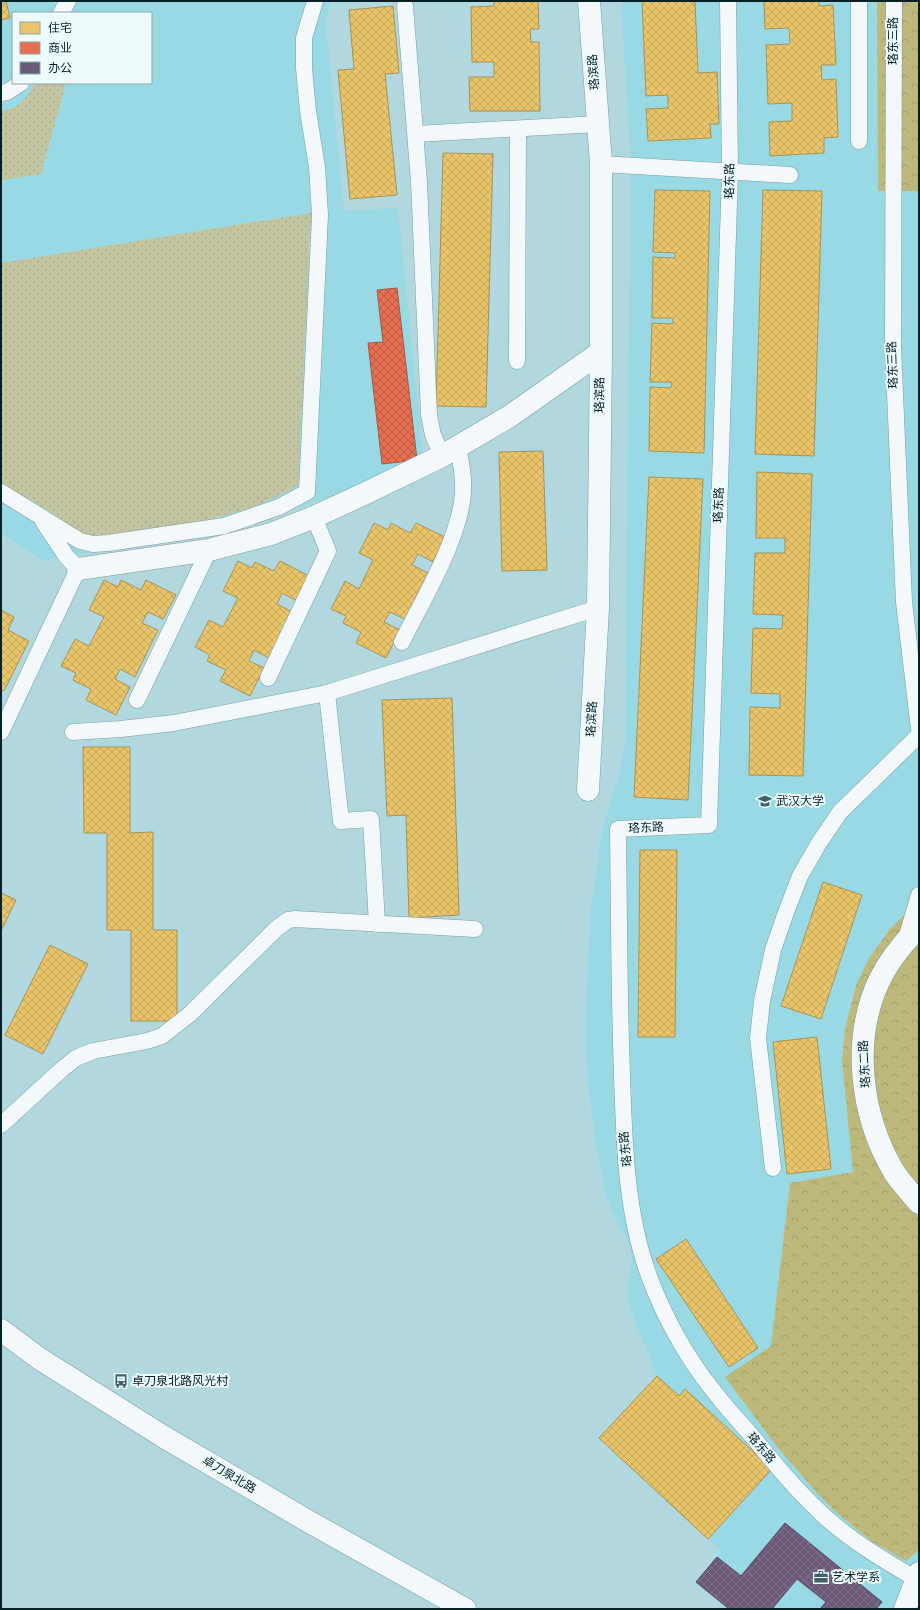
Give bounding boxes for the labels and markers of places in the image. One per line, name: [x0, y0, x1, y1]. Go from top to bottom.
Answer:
school or university icon: 武汉大学: [757, 793, 773, 809]
place label: 武汉大学: [776, 794, 824, 809]
bus stop icon: 卓刀泉北路风光村: [113, 1373, 129, 1389]
place label: 卓刀泉北路风光村: [132, 1374, 229, 1389]
office icon: 艺术学系: [813, 1569, 829, 1585]
place label: 艺术学系: [832, 1570, 880, 1585]

